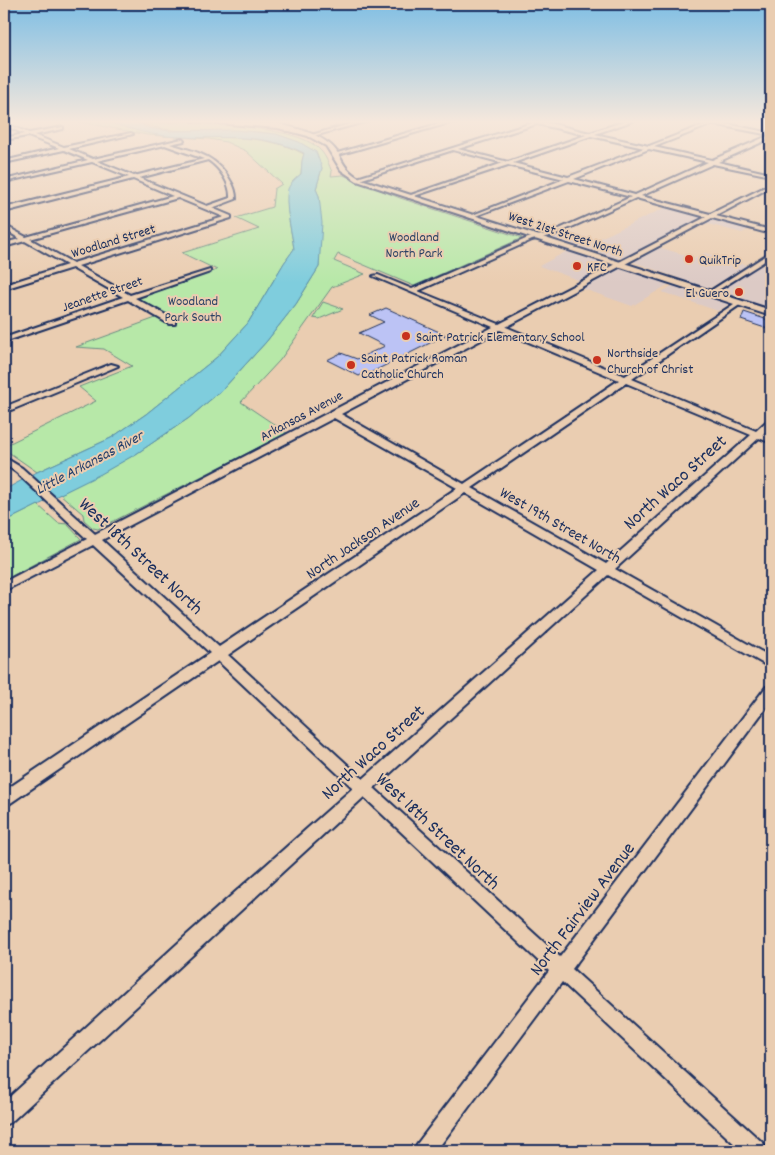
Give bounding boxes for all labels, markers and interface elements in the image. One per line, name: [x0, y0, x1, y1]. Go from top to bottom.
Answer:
street label: West 21st Street North: [506, 207, 625, 263]
street label: Woodland Street: [69, 220, 158, 264]
park label: Woodland North Park: [386, 228, 443, 264]
place label: QuikTrip: [699, 251, 741, 271]
marker: QuikTrip: [683, 253, 695, 265]
place label: KFC: [587, 258, 607, 278]
marker: KFC: [571, 260, 583, 272]
street label: Jeanette Street: [60, 272, 146, 318]
place label: El Guero: [685, 284, 729, 304]
marker: El Guero: [733, 286, 745, 298]
park label: Woodland Park South: [164, 292, 222, 328]
place label: Saint Patrick Elementary School: [416, 328, 585, 348]
marker: Saint Patrick Elementary School: [400, 330, 412, 342]
place label: Northside Church of Christ: [607, 344, 693, 380]
place label: Saint Patrick Roman Catholic Church: [361, 349, 467, 385]
marker: Northside Church of Christ: [591, 354, 603, 366]
marker: Saint Patrick Roman Catholic Church: [345, 359, 357, 371]
street label: Arkansas Avenue: [257, 386, 347, 447]
water label: Little Arkansas River: [32, 425, 149, 501]
street label: North Waco Street: [618, 430, 734, 538]
street label: West 19th Street North: [495, 482, 625, 570]
street label: North Jackson Avenue: [302, 492, 425, 586]
street label: West 18th Street North: [71, 493, 208, 623]
street label: North Waco Street: [316, 700, 432, 808]
street label: West 18th Street North: [368, 768, 505, 898]
street label: North Fairview Avenue: [525, 838, 643, 983]

